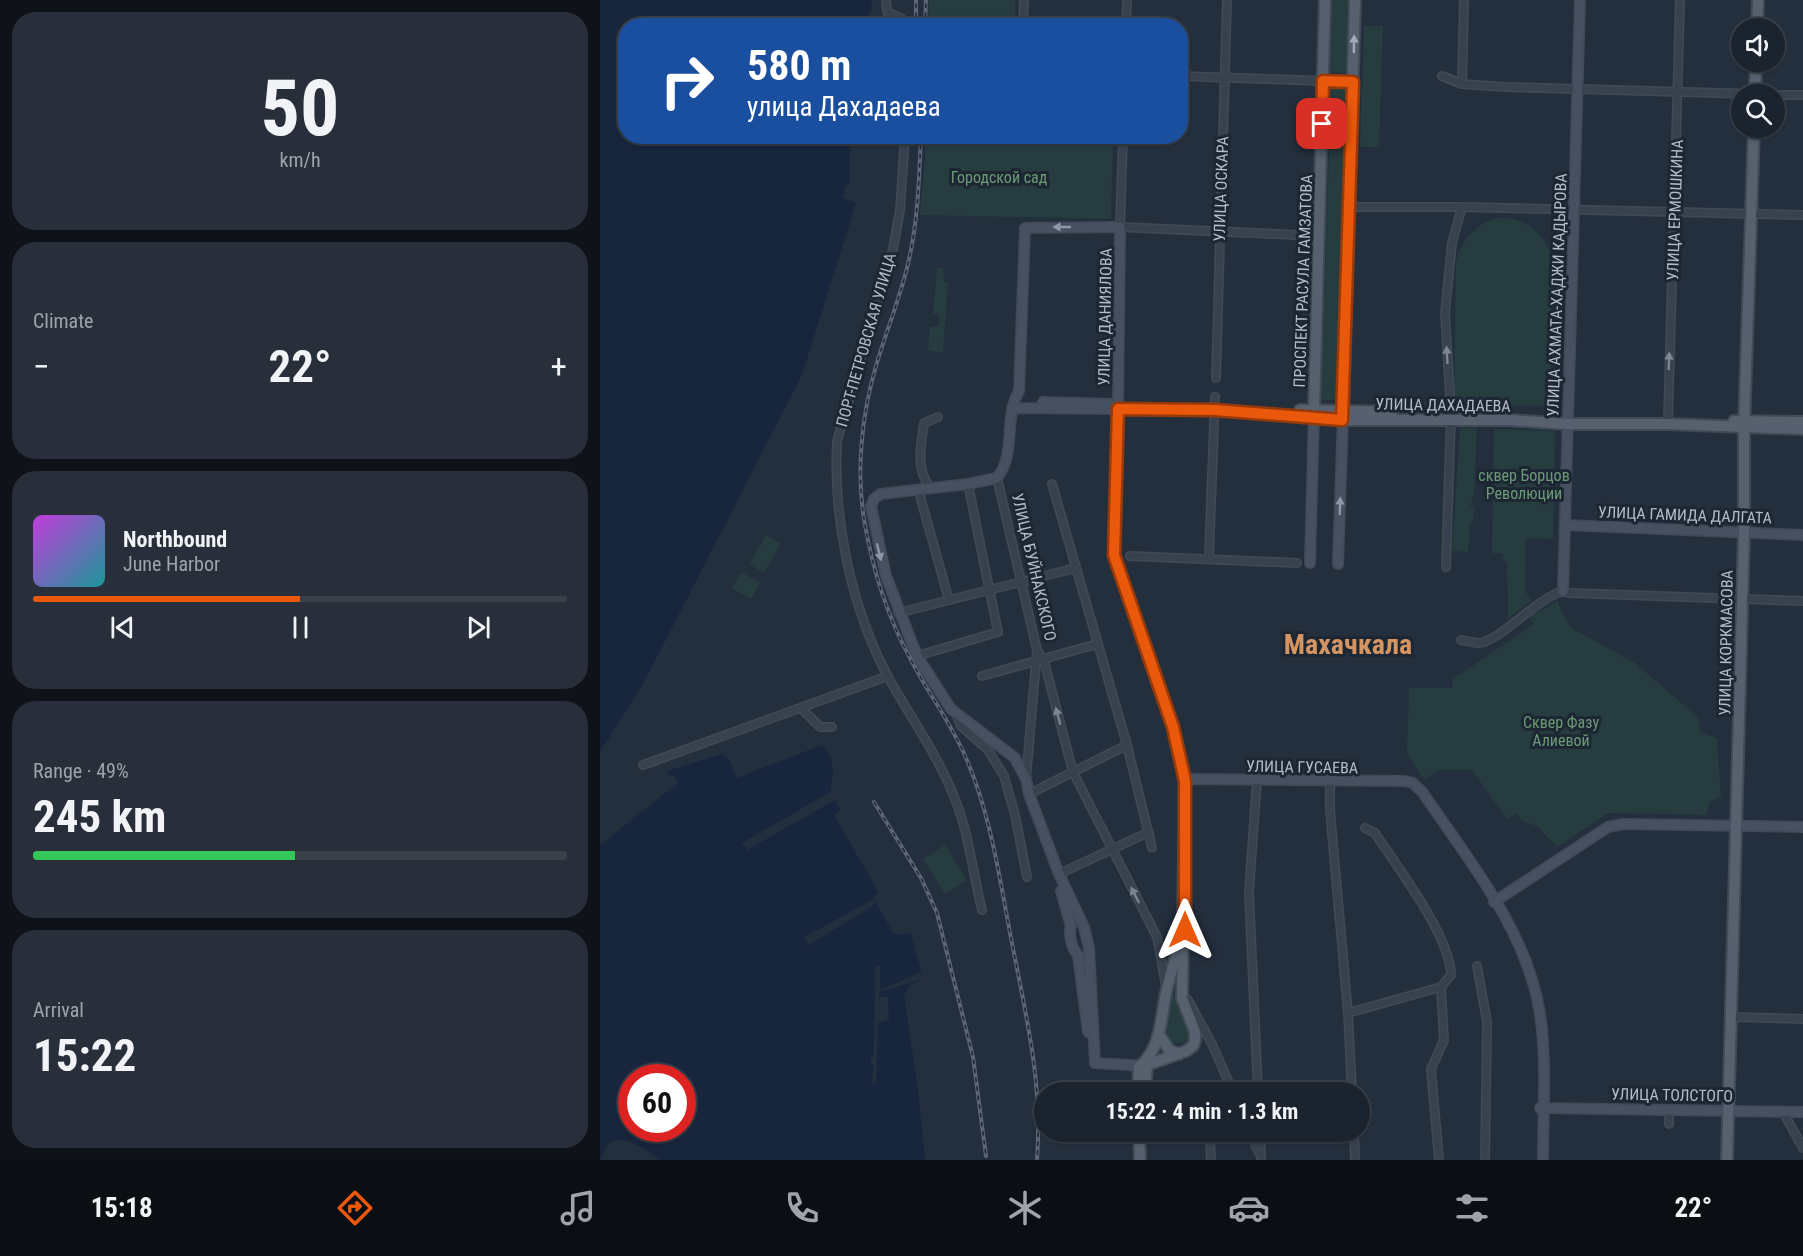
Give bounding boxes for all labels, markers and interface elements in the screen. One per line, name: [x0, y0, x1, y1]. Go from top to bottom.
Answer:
map controls: [1731, 18, 1785, 138]
button: sound: [1731, 18, 1785, 72]
one-way arrow: [1350, 34, 1359, 53]
text: 580 m: [747, 41, 852, 90]
icon: right: [648, 42, 726, 120]
text: 50: [261, 63, 339, 154]
button: search: [1731, 84, 1785, 138]
text: улица Дахадаева: [747, 91, 941, 123]
pin: [1296, 98, 1347, 149]
icon: arrive: [1305, 107, 1338, 140]
street label: УЛИЦА ОСКАРА: [1210, 136, 1232, 242]
street label: УЛИЦА ЕРМОШКИНА: [1663, 139, 1687, 281]
text: km/h: [279, 148, 321, 172]
park label: Городской сад: [951, 168, 1048, 187]
street label: УЛИЦА АХМАТА-ХАДЖИ КАДЫРОВА: [1543, 173, 1571, 417]
street label: ПРОСПЕКТ РАСУЛА ГАМЗАТОВА: [1290, 174, 1316, 388]
one-way arrow: [1052, 222, 1071, 232]
street label: УЛИЦА ДАНИЯЛОВА: [1094, 248, 1116, 386]
street label: ПОРТ-ПЕТРОВСКАЯ УЛИЦА: [832, 251, 900, 429]
text: Climate: [33, 309, 93, 333]
text: 22°: [269, 340, 332, 393]
one-way arrow: [1442, 345, 1452, 364]
text: −: [33, 347, 50, 386]
text: +: [551, 347, 567, 386]
one-way arrow: [1665, 352, 1674, 371]
street label: УЛИЦА ДАХАДАЕВА: [1375, 394, 1511, 416]
park label: сквер Борцов Революции: [1478, 466, 1570, 503]
street label: УЛИЦА БУЙНАКСКОГО: [1008, 491, 1060, 643]
one-way arrow: [1335, 496, 1344, 515]
street label: УЛИЦА ГАМИДА ДАЛГАТА: [1598, 502, 1772, 528]
text: Northbound: [123, 527, 227, 552]
one-way arrow: [875, 543, 885, 561]
text: June Harbor: [123, 552, 220, 576]
street label: УЛИЦА КОРКМАСОВА: [1715, 570, 1737, 716]
icon: previous: [106, 611, 139, 644]
icon: pause: [284, 611, 317, 644]
icon: next: [462, 611, 495, 644]
district label: Махачкала: [1284, 628, 1412, 661]
one-way arrow: [1053, 707, 1063, 726]
park label: Сквер Фазу Алиевой: [1523, 713, 1599, 750]
street label: УЛИЦА ГУСАЕВА: [1246, 757, 1358, 777]
text: Range · 49%: [33, 759, 129, 783]
text: 245 km: [33, 790, 166, 843]
one-way arrow: [1131, 886, 1140, 903]
position arrow: [1153, 898, 1217, 962]
text: Arrival: [33, 998, 84, 1022]
text: 15:22: [33, 1029, 136, 1082]
speed limit sign: 60: [618, 1064, 696, 1142]
street label: УЛИЦА ТОЛСТОГО: [1611, 1084, 1733, 1106]
text: 15:22 · 4 min · 1.3 km: [1106, 1099, 1298, 1124]
icon: directions: [334, 1187, 376, 1229]
icon: music: [557, 1187, 599, 1229]
icon: phone: [781, 1187, 823, 1229]
icon: climate: [1004, 1187, 1046, 1229]
icon: car: [1228, 1187, 1270, 1229]
icon: filters: [1451, 1187, 1493, 1229]
text: 15:18: [91, 1192, 153, 1224]
text: 22°: [1674, 1192, 1712, 1224]

